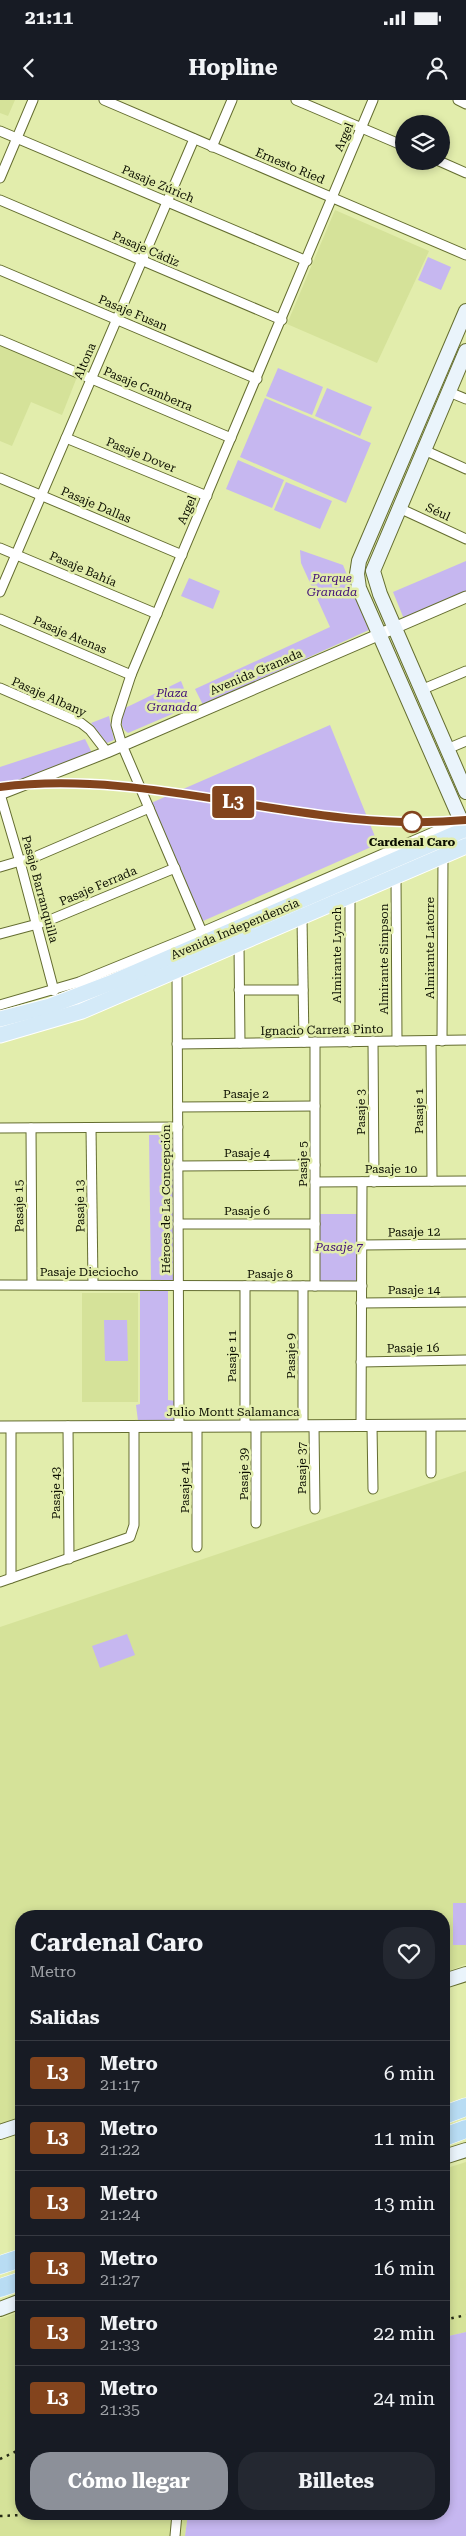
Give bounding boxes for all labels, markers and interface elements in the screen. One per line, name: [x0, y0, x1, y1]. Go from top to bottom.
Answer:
text: 21:11: [25, 6, 74, 29]
icon: back: [15, 54, 43, 82]
icon: person: [423, 54, 451, 82]
text: Hopline: [188, 55, 278, 80]
map controls: [395, 115, 450, 170]
button: layers: [395, 115, 450, 170]
street label: Argel: [332, 120, 356, 153]
street label: Ernesto Ried: [253, 145, 327, 187]
street label: Pasaje Zúrich: [120, 162, 197, 206]
street label: Pasaje Cádiz: [110, 229, 182, 270]
street label: Pasaje Fusan: [96, 292, 170, 334]
street label: Altona: [71, 340, 99, 381]
street label: Pasaje Camberra: [101, 364, 195, 414]
street label: Pasaje Dover: [104, 435, 178, 475]
street label: Pasaje Dallas: [59, 484, 133, 526]
street label: Argel: [175, 493, 199, 526]
street label: Séul: [424, 500, 453, 524]
street label: Pasaje Bahía: [47, 549, 119, 590]
park label: Parque Granada: [307, 571, 357, 599]
street label: Pasaje Atenas: [31, 613, 109, 657]
street label: Avenida Granada: [208, 646, 305, 698]
street label: Pasaje Albany: [9, 674, 89, 720]
park label: Plaza Granada: [147, 686, 197, 714]
line badge: L3: [210, 786, 256, 818]
text: L3: [222, 791, 244, 812]
marker: Cardenal Caro: [401, 811, 423, 833]
street label: Pasaje Barranquilla: [19, 834, 61, 945]
place label: Cardenal Caro: [369, 835, 456, 849]
street label: Pasaje Ferrada: [57, 863, 139, 909]
street label: Avenida Independencia: [169, 895, 302, 962]
street label: Almirante Latorre: [423, 897, 437, 999]
street label: Almirante Simpson: [377, 903, 391, 1014]
street label: Almirante Lynch: [330, 906, 344, 1003]
street label: Ignacio Carrera Pinto: [260, 1022, 384, 1038]
street label: Pasaje 2: [223, 1087, 269, 1101]
street label: Pasaje 1: [412, 1088, 426, 1134]
street label: Pasaje 3: [354, 1089, 368, 1135]
street label: Héroes de La Concepción: [159, 1124, 173, 1273]
street label: Pasaje 5: [296, 1141, 310, 1187]
street label: Pasaje 4: [224, 1146, 270, 1160]
street label: Pasaje 10: [365, 1162, 418, 1176]
street label: Pasaje 15: [12, 1179, 26, 1232]
street label: Pasaje 13: [73, 1179, 87, 1232]
street label: Pasaje 6: [224, 1204, 270, 1218]
street label: Pasaje 12: [388, 1225, 441, 1239]
park label: Pasaje 7: [314, 1240, 364, 1254]
street label: Pasaje Dieciocho: [40, 1265, 138, 1279]
street label: Pasaje 8: [247, 1267, 293, 1281]
street label: Pasaje 14: [388, 1283, 441, 1297]
street label: Pasaje 11: [225, 1329, 239, 1382]
street label: Pasaje 9: [284, 1333, 298, 1379]
street label: Pasaje 16: [387, 1341, 440, 1355]
street label: Julio Montt Salamanca: [166, 1405, 300, 1419]
street label: Pasaje 37: [295, 1441, 309, 1494]
street label: Pasaje 39: [237, 1447, 251, 1500]
street label: Pasaje 41: [178, 1460, 192, 1513]
street label: Pasaje 43: [49, 1466, 63, 1519]
button: heart: [383, 1927, 435, 1979]
text: Cardenal Caro: [30, 1929, 203, 1957]
text: Metro: [30, 1962, 76, 1981]
text: Salidas: [30, 2006, 100, 2029]
text: Metro: [100, 2052, 158, 2075]
text: L3: [47, 2062, 68, 2083]
text: 6 min: [384, 2062, 435, 2085]
text: 21:17: [100, 2075, 140, 2094]
text: Metro: [100, 2117, 158, 2140]
text: L3: [47, 2127, 68, 2148]
text: 11 min: [373, 2127, 435, 2150]
text: 21:22: [100, 2140, 140, 2159]
text: Metro: [100, 2182, 158, 2205]
text: L3: [47, 2192, 68, 2213]
text: 13 min: [373, 2192, 435, 2215]
text: 21:24: [100, 2205, 140, 2224]
text: Metro: [100, 2247, 158, 2270]
text: L3: [47, 2257, 68, 2278]
text: 16 min: [373, 2257, 435, 2280]
text: 21:27: [100, 2270, 140, 2289]
text: Metro: [100, 2312, 158, 2335]
text: L3: [47, 2322, 68, 2343]
text: 22 min: [373, 2322, 435, 2345]
text: 21:33: [100, 2335, 140, 2354]
text: Metro: [100, 2377, 158, 2400]
text: L3: [47, 2387, 68, 2408]
text: 24 min: [373, 2387, 435, 2410]
text: 21:35: [100, 2400, 140, 2419]
button: Cómo llegar: [30, 2452, 228, 2510]
button: Billetes: [238, 2452, 435, 2510]

